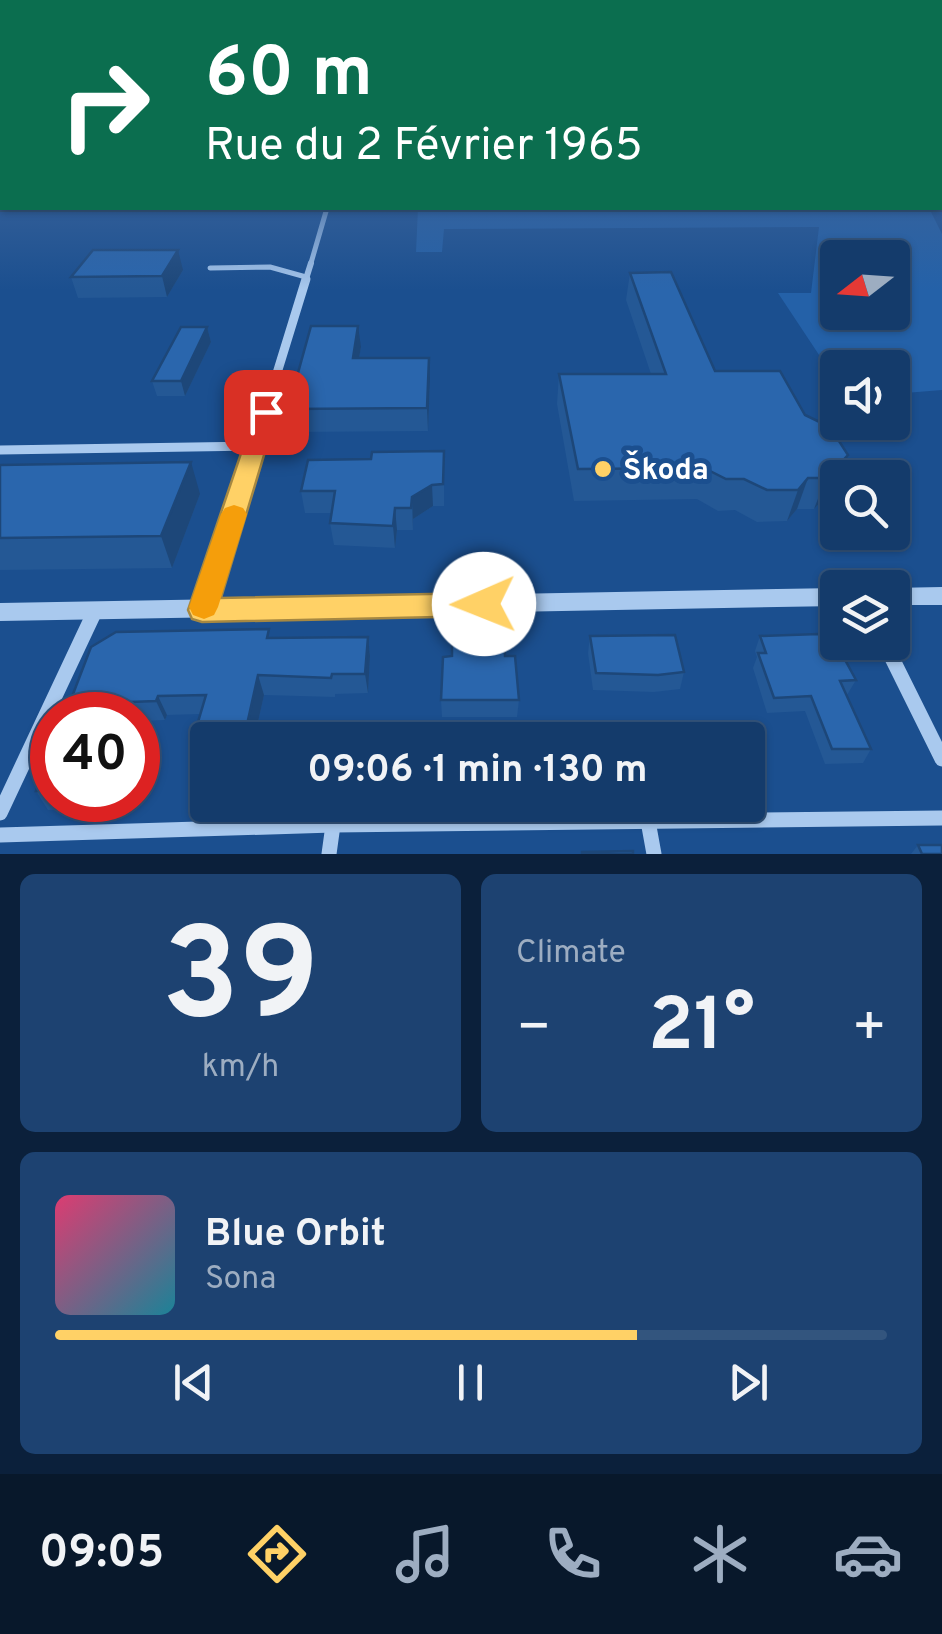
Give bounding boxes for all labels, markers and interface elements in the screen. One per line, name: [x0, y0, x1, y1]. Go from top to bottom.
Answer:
text: 60 m: [205, 32, 373, 121]
icon: right: [40, 40, 170, 170]
text: Rue du 2 Février 1965: [205, 119, 643, 176]
north arrow: [820, 240, 910, 330]
map controls: [820, 240, 910, 660]
button: sound: [820, 350, 910, 440]
pin: [224, 370, 309, 455]
icon: arrive: [239, 385, 294, 440]
place label: Škoda: [623, 450, 709, 490]
marker: Škoda: [592, 458, 614, 480]
button: search: [820, 460, 910, 550]
position arrow: [432, 552, 536, 656]
button: layers: [820, 570, 910, 660]
speed limit sign: 40: [30, 692, 160, 822]
text: 09:06 · 1 min · 130 m: [307, 747, 648, 796]
text: 39: [162, 900, 319, 1065]
text: Climate: [516, 934, 626, 974]
text: 21°: [648, 982, 755, 1077]
text: −: [516, 995, 551, 1065]
text: +: [852, 995, 887, 1065]
text: km/h: [202, 1048, 279, 1088]
text: Blue Orbit: [205, 1211, 386, 1260]
text: Sona: [205, 1260, 276, 1300]
icon: previous: [166, 1355, 221, 1410]
icon: pause: [443, 1355, 498, 1410]
icon: next: [721, 1355, 776, 1410]
icon: directions: [242, 1519, 312, 1589]
icon: music: [390, 1519, 460, 1589]
icon: phone: [538, 1519, 608, 1589]
icon: climate: [685, 1519, 755, 1589]
icon: car: [833, 1519, 903, 1589]
text: 09:05: [39, 1526, 164, 1583]

